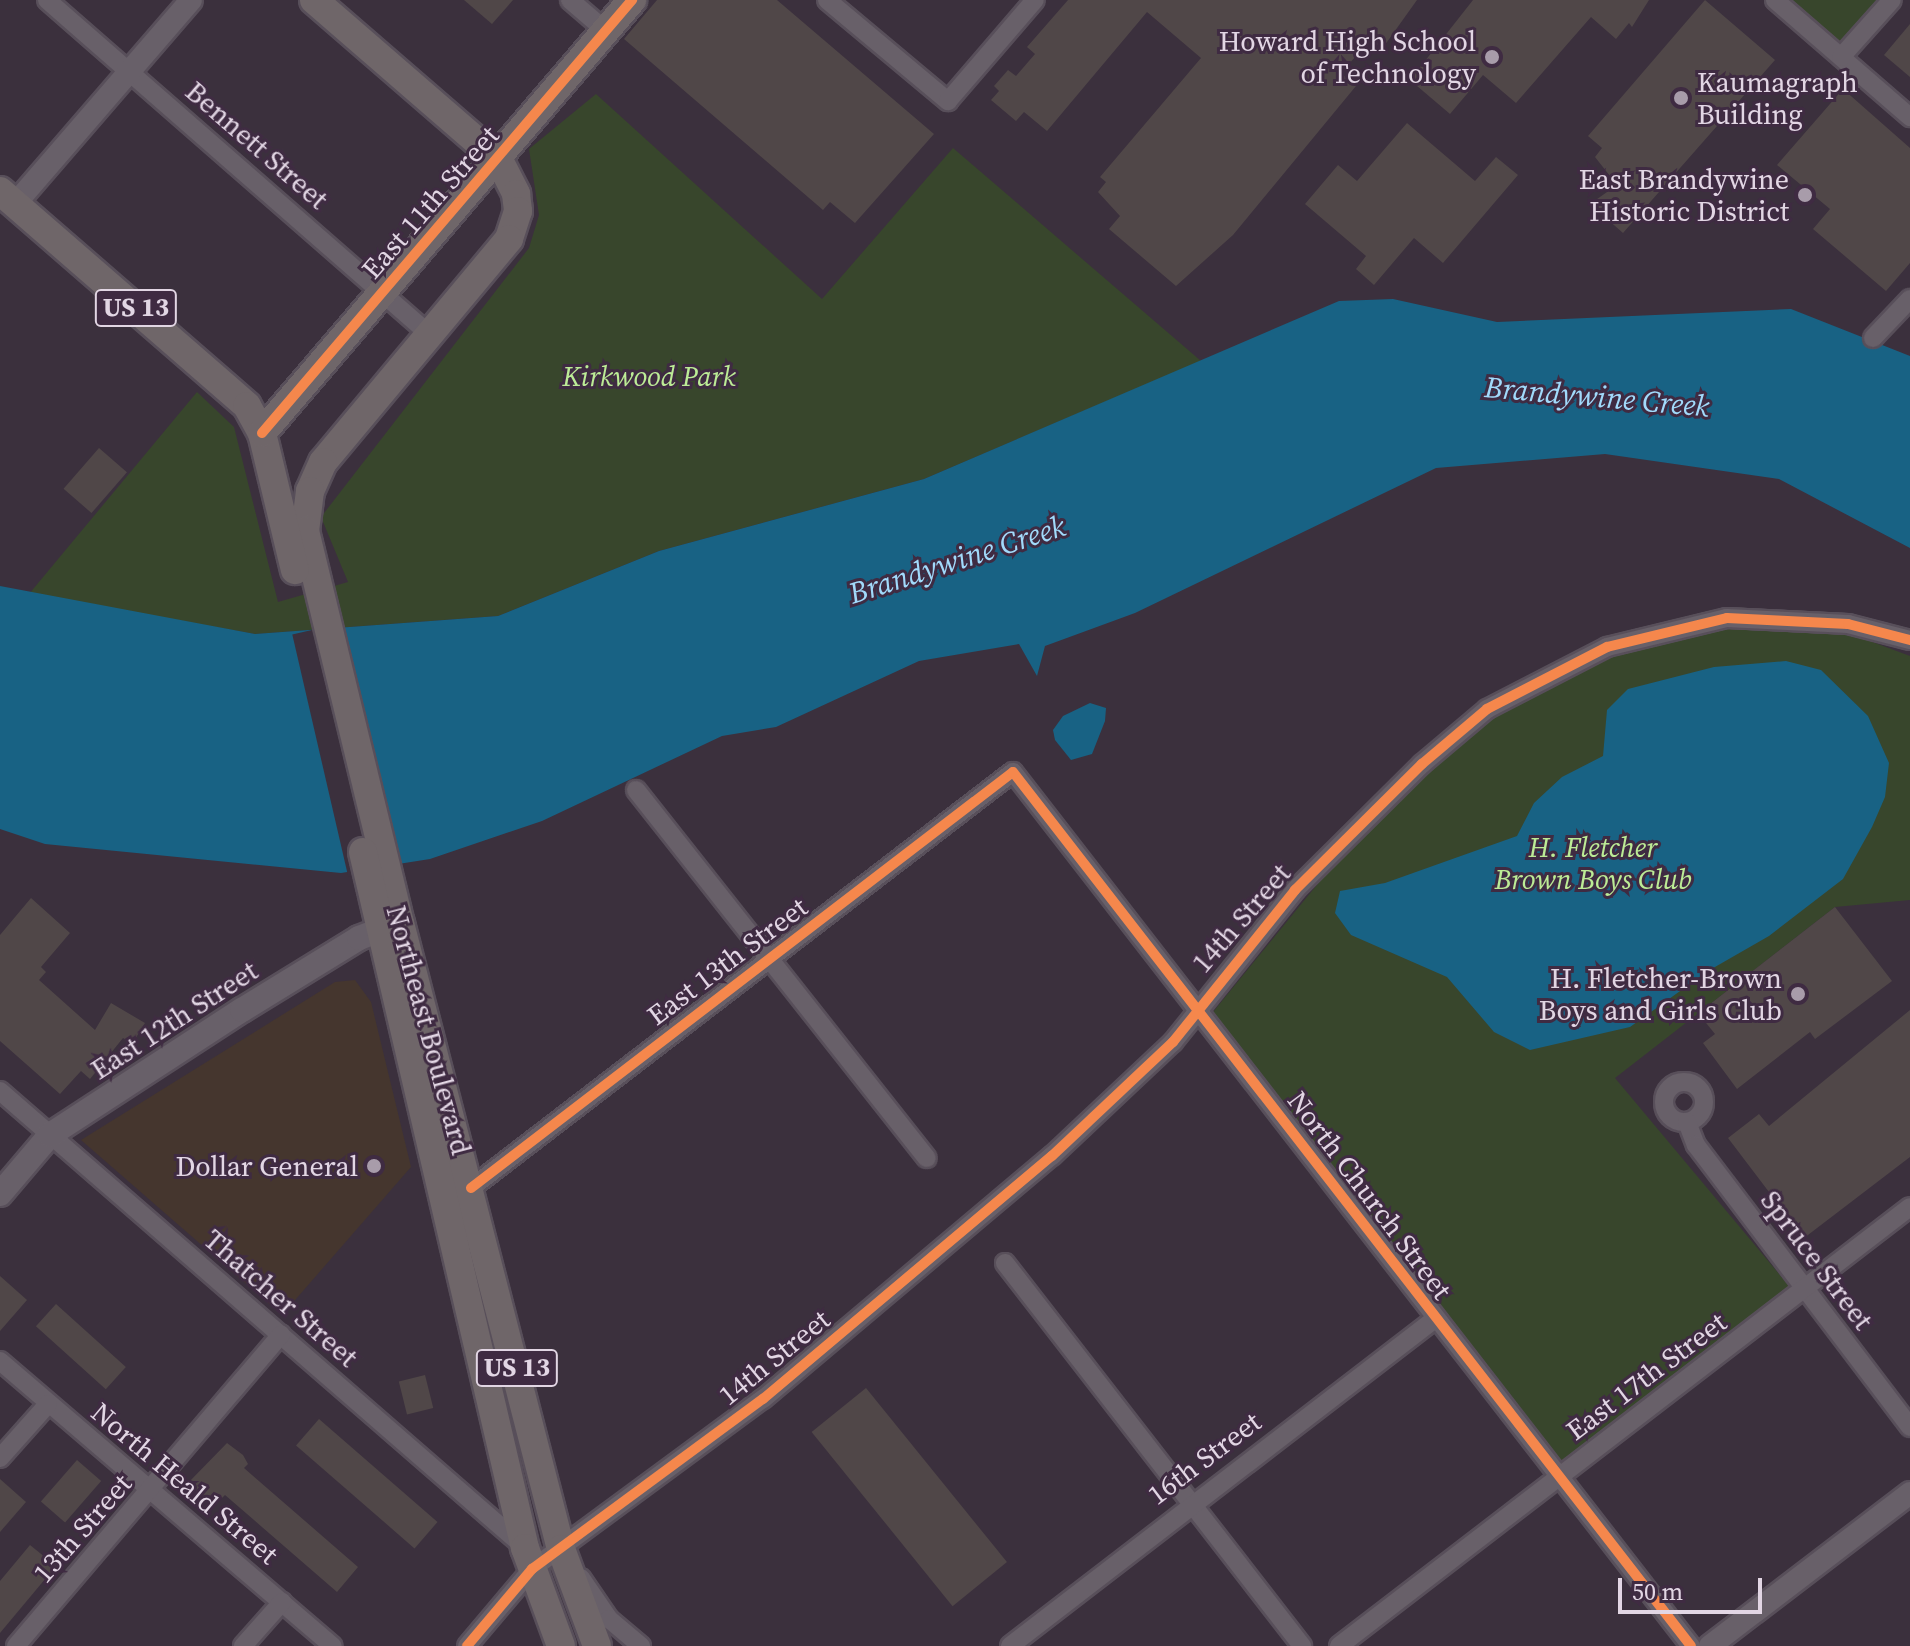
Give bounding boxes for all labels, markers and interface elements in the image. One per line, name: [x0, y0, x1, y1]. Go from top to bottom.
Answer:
place label: Howard High School of Technology: [1219, 24, 1476, 90]
marker: Howard High School of Technology: [1483, 48, 1501, 66]
place label: Kaumagraph Building: [1697, 65, 1858, 131]
street label: Bennett Street: [179, 74, 335, 216]
marker: Kaumagraph Building: [1672, 89, 1690, 107]
street label: East 11th Street: [354, 119, 506, 285]
place label: East Brandywine Historic District: [1579, 162, 1789, 228]
marker: East Brandywine Historic District: [1796, 186, 1814, 204]
road number: US 13: [94, 286, 178, 330]
park label: Kirkwood Park: [562, 359, 736, 393]
water label: Brandywine Creek: [1483, 369, 1711, 425]
water label: Brandywine Creek: [844, 508, 1070, 612]
park label: H. Fletcher Brown Boys Club: [1494, 830, 1692, 896]
street label: 14th Street: [1185, 857, 1297, 979]
street label: East 13th Street: [640, 890, 814, 1032]
street label: Northeast Boulevard: [380, 902, 478, 1158]
street label: East 12th Street: [84, 954, 264, 1086]
place label: H. Fletcher-Brown Boys and Girls Club: [1539, 961, 1782, 1027]
marker: H. Fletcher-Brown Boys and Girls Club: [1789, 985, 1807, 1003]
street label: North Church Street: [1281, 1084, 1459, 1306]
place label: Dollar General: [175, 1149, 358, 1183]
marker: Dollar General: [365, 1157, 383, 1175]
street label: Spruce Street: [1754, 1184, 1880, 1336]
street label: Thatcher Street: [197, 1222, 365, 1374]
street label: 14th Street: [712, 1302, 836, 1412]
street label: East 17th Street: [1559, 1305, 1733, 1447]
road number: US 13: [475, 1346, 559, 1390]
street label: North Heald Street: [85, 1395, 285, 1571]
street label: 16th Street: [1141, 1405, 1267, 1511]
street label: 13th Street: [26, 1467, 138, 1589]
scale bar: [1622, 1562, 1766, 1612]
text: 50 m: [1632, 1575, 1683, 1608]

